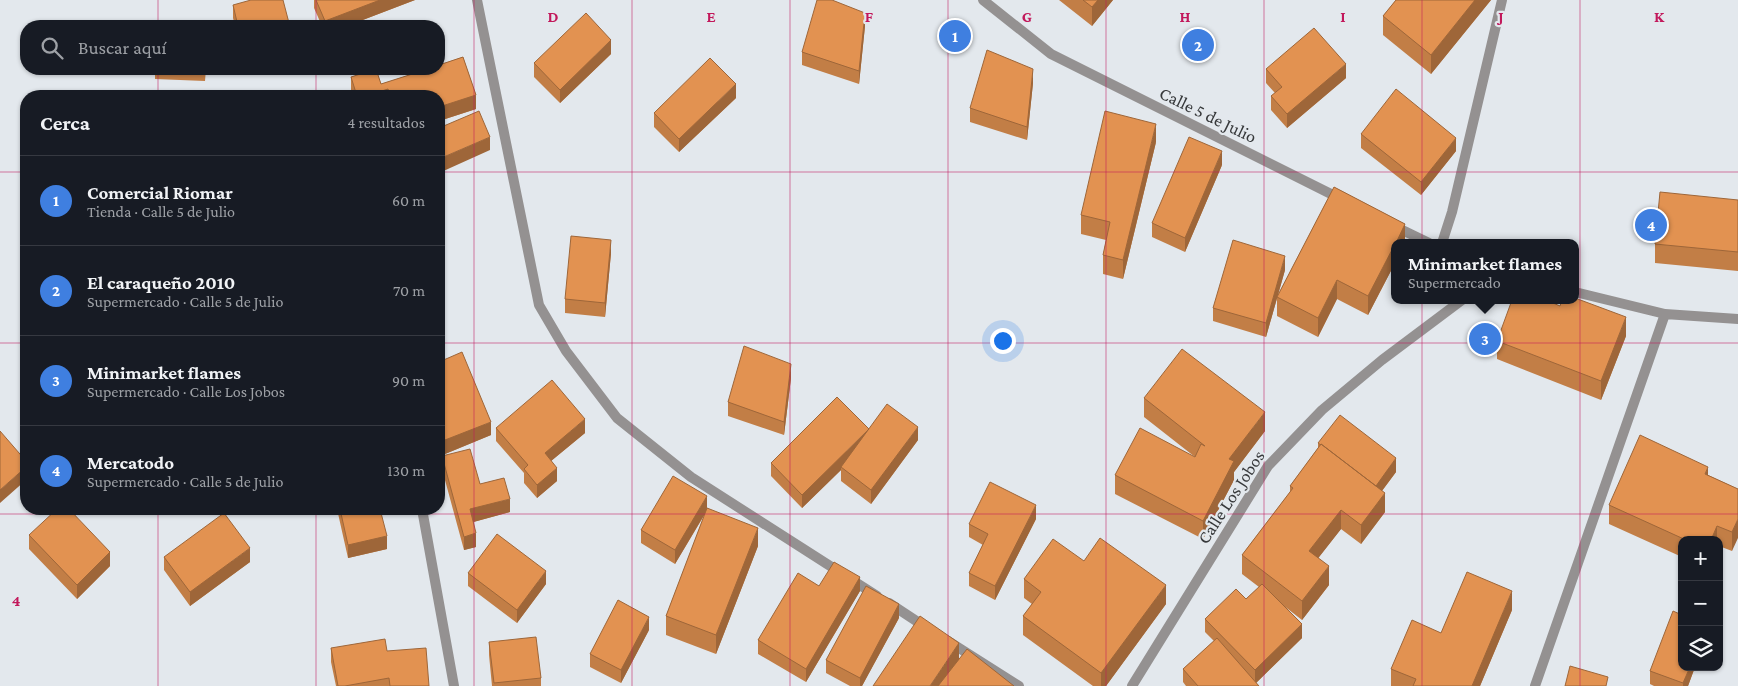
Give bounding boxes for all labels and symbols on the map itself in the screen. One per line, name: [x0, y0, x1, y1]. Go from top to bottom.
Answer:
text: D: [547, 8, 559, 25]
text: E: [706, 8, 716, 25]
text: F: [865, 8, 874, 25]
text: G: [1022, 8, 1032, 25]
text: H: [1180, 8, 1191, 25]
text: I: [1340, 8, 1346, 25]
text: J: [1496, 8, 1504, 25]
text: K: [1654, 8, 1665, 25]
pin: 1: [939, 17, 971, 55]
pin: 2: [1182, 26, 1214, 64]
street label: Calle 5 de Julio: [1156, 83, 1260, 147]
pin: 4: [1635, 206, 1667, 244]
pin: 3: [1469, 320, 1501, 358]
your location: [990, 328, 1016, 354]
street label: Calle Los Jobos: [1193, 446, 1269, 548]
text: 4: [12, 592, 21, 609]

